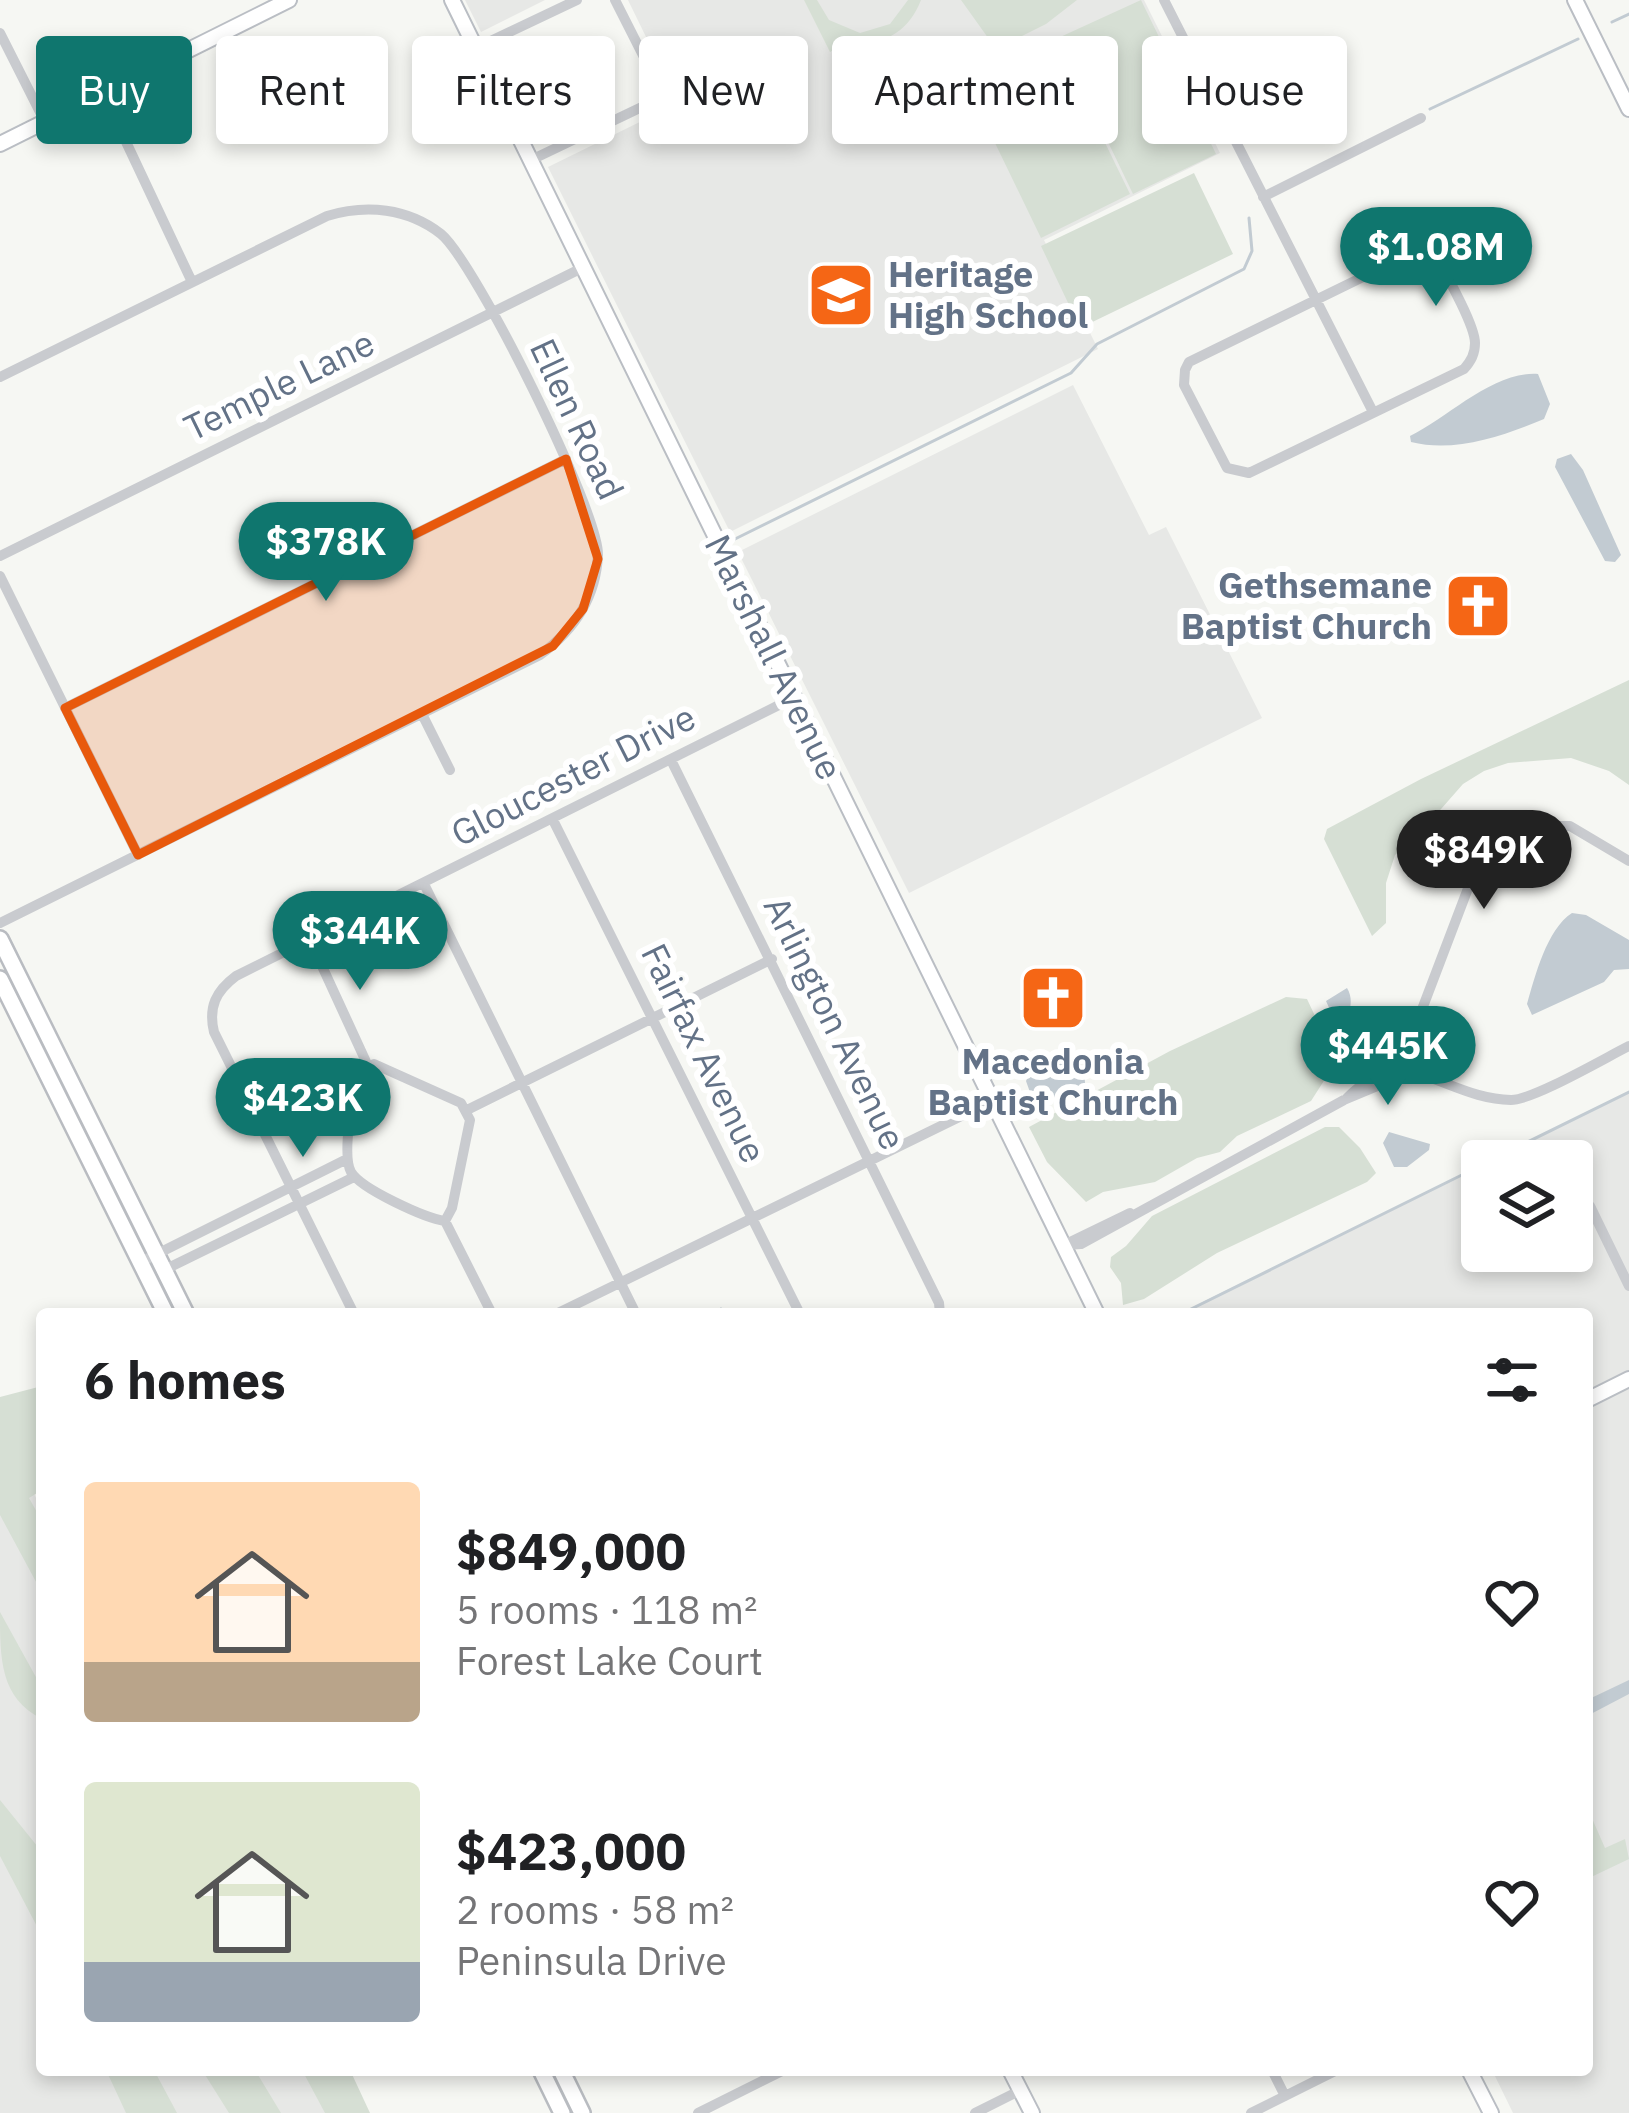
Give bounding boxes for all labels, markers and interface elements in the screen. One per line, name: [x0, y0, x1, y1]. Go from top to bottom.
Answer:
chip: Buy: [36, 36, 192, 144]
chip: Rent: [216, 36, 388, 144]
chip: Filters: [412, 36, 615, 144]
chip: New: [639, 36, 808, 144]
chip: Apartment: [832, 36, 1118, 144]
chip: House: [1142, 36, 1347, 144]
pin: $1.08M: [1338, 207, 1534, 309]
text: $1.08M: [1367, 220, 1505, 271]
place label: Heritage High School: [888, 250, 1088, 338]
school or university icon: Heritage High School: [806, 260, 876, 330]
street label: Temple Lane: [176, 318, 382, 451]
street label: Ellen Road: [520, 331, 635, 507]
pin: $378K: [242, 502, 410, 604]
text: $378K: [266, 515, 386, 566]
street label: Marshall Avenue: [695, 526, 854, 787]
place label: Gethsemane Baptist Church: [1181, 561, 1432, 649]
church icon: Gethsemane Baptist Church: [1443, 571, 1513, 641]
street label: Gloucester Drive: [443, 693, 703, 856]
pin: $849K: [1400, 810, 1568, 912]
text: $849K: [1424, 823, 1544, 874]
street label: Arlington Avenue: [754, 888, 917, 1157]
pin: $344K: [276, 891, 444, 993]
text: $344K: [300, 904, 420, 955]
street label: Fairfax Avenue: [631, 935, 778, 1170]
church icon: Macedonia Baptist Church: [1018, 963, 1088, 1033]
pin: $445K: [1304, 1006, 1472, 1108]
text: $445K: [1328, 1019, 1448, 1070]
place label: Macedonia Baptist Church: [927, 1037, 1179, 1125]
pin: $423K: [219, 1058, 387, 1160]
text: $423K: [243, 1071, 363, 1122]
map controls: [1461, 1140, 1593, 1272]
button: layers: [1461, 1140, 1593, 1272]
text: 6 homes: [84, 1347, 286, 1413]
icon: filters: [1479, 1347, 1545, 1413]
text: $849,000: [456, 1518, 686, 1584]
icon: home: [180, 1530, 324, 1674]
icon: heart: [1479, 1569, 1545, 1635]
text: 5 rooms · 118 m²: [456, 1584, 758, 1635]
text: Forest Lake Court: [456, 1635, 763, 1686]
text: $423,000: [456, 1818, 686, 1884]
icon: home: [180, 1830, 324, 1974]
icon: heart: [1479, 1869, 1545, 1935]
text: 2 rooms · 58 m²: [456, 1884, 734, 1935]
text: Peninsula Drive: [456, 1935, 727, 1986]

